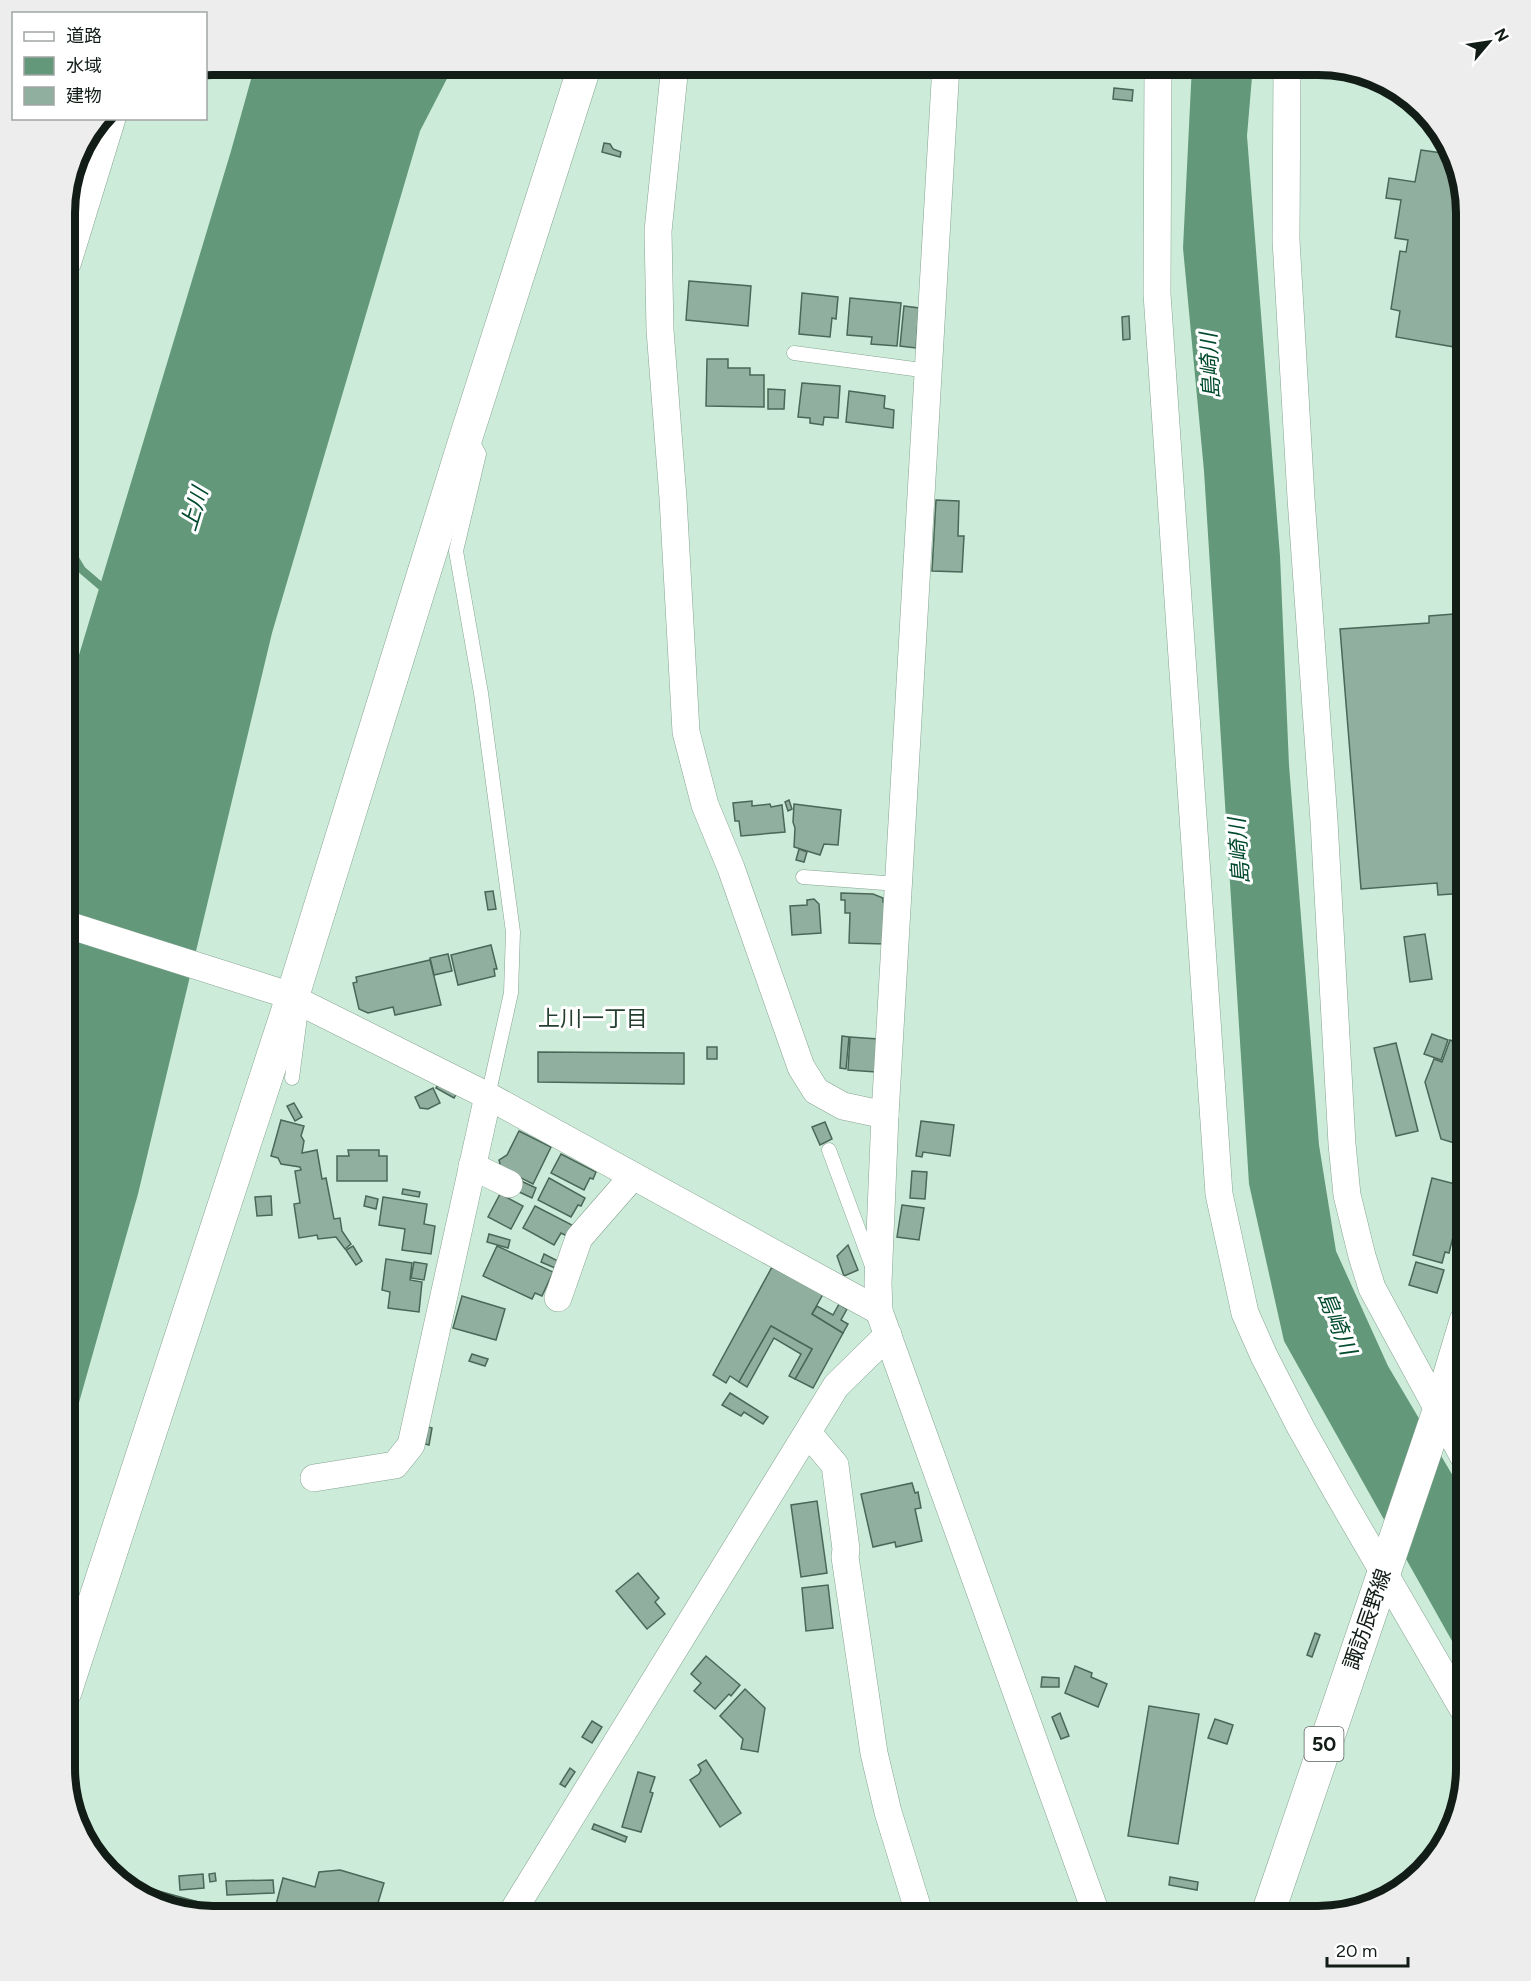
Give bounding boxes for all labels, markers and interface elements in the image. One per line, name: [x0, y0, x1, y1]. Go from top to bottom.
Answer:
legend: [12, 12, 207, 120]
north arrow: [1459, 12, 1519, 72]
text: 道路: [66, 25, 102, 47]
text: N: [1490, 25, 1513, 45]
text: 水域: [66, 55, 102, 77]
text: 建物: [66, 85, 102, 107]
water label: 島崎川: [1195, 330, 1225, 400]
water label: 上川: [175, 482, 214, 534]
water label: 島崎川: [1223, 815, 1255, 885]
district label: 上川一丁目: [538, 1005, 648, 1032]
water label: 島崎川: [1312, 1287, 1363, 1361]
street label: 諏訪辰野線: [1338, 1565, 1396, 1673]
road number: 50: [1304, 1727, 1344, 1761]
scale bar: [1327, 1930, 1408, 1968]
text: 20 m: [1336, 1940, 1377, 1962]

